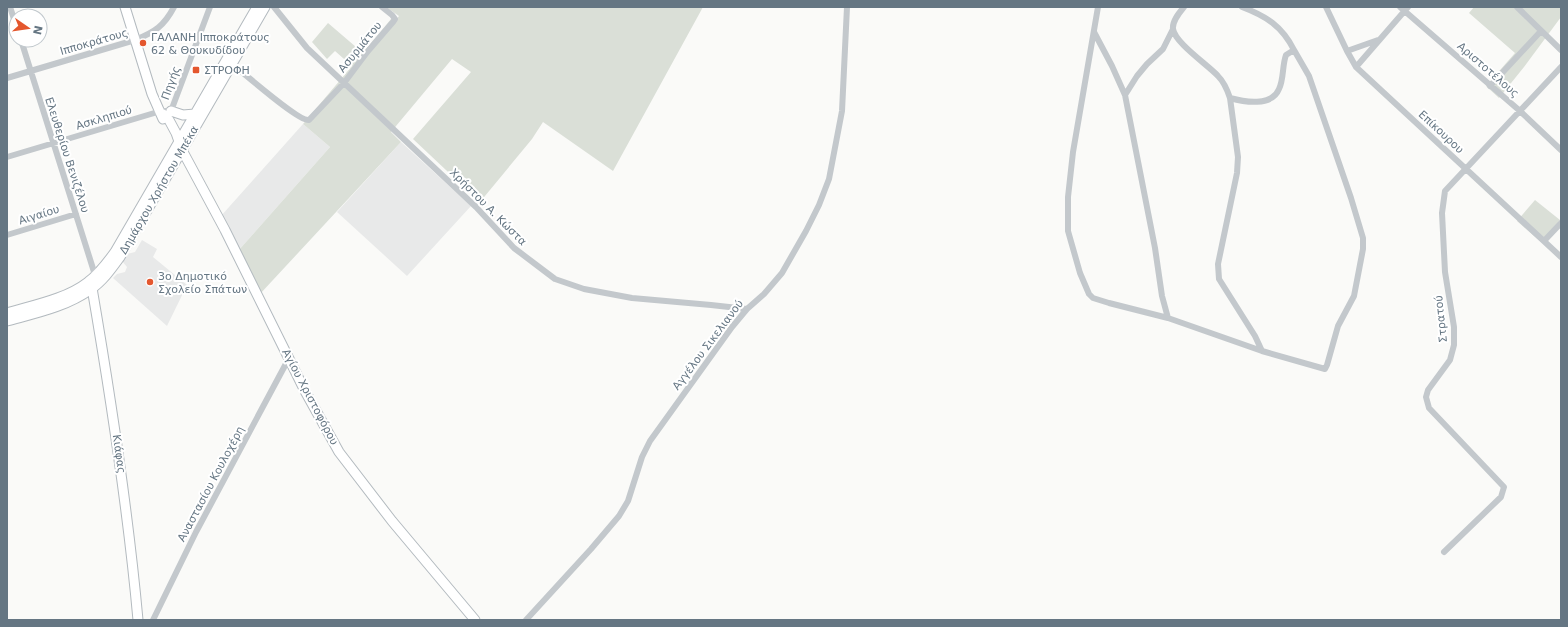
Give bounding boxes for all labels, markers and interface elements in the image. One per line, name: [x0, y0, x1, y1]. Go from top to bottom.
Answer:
north arrow: [8, 8, 48, 48]
street label: Ασυρμάτου: [335, 19, 385, 75]
text: N: [30, 24, 45, 36]
street label: Ιπποκράτους: [59, 26, 129, 58]
place label: ΓΑΛΑΝΗ Ιπποκράτους 62 & Θουκυδίδου: [151, 31, 270, 57]
marker: ΓΑΛΑΝΗ Ιπποκράτους 62 & Θουκυδίδου: [138, 38, 148, 48]
street label: Αριστοτέλους: [1455, 40, 1521, 100]
street label: Πηγής: [159, 64, 183, 102]
place label: ΣΤΡΟΦΗ: [204, 64, 250, 77]
marker: ΣΤΡΟΦΗ: [191, 65, 201, 75]
street label: Ελευθερίου Βενιζέλου: [42, 96, 92, 214]
street label: Ασκληπιού: [74, 103, 134, 133]
street label: Επίκουρου: [1416, 108, 1466, 156]
street label: Δημάρχου Χρήστου Μπέκα: [117, 123, 201, 257]
street label: Χρήστου Α. Κώστα: [447, 166, 529, 248]
street label: Αιγαίου: [17, 203, 61, 227]
place label: 3ο Δημοτικό Σχολείο Σπάτων: [158, 270, 247, 296]
marker: 3ο Δημοτικό Σχολείο Σπάτων: [145, 277, 155, 287]
street label: Στρατού: [1432, 295, 1450, 343]
street label: Αγγέλου Σικελιανού: [670, 297, 746, 393]
street label: Αγίου Χριστοφόρου: [279, 347, 341, 447]
street label: Αναστασίου Κουλοχέρη: [175, 424, 247, 544]
street label: Κιάφας: [110, 434, 128, 474]

